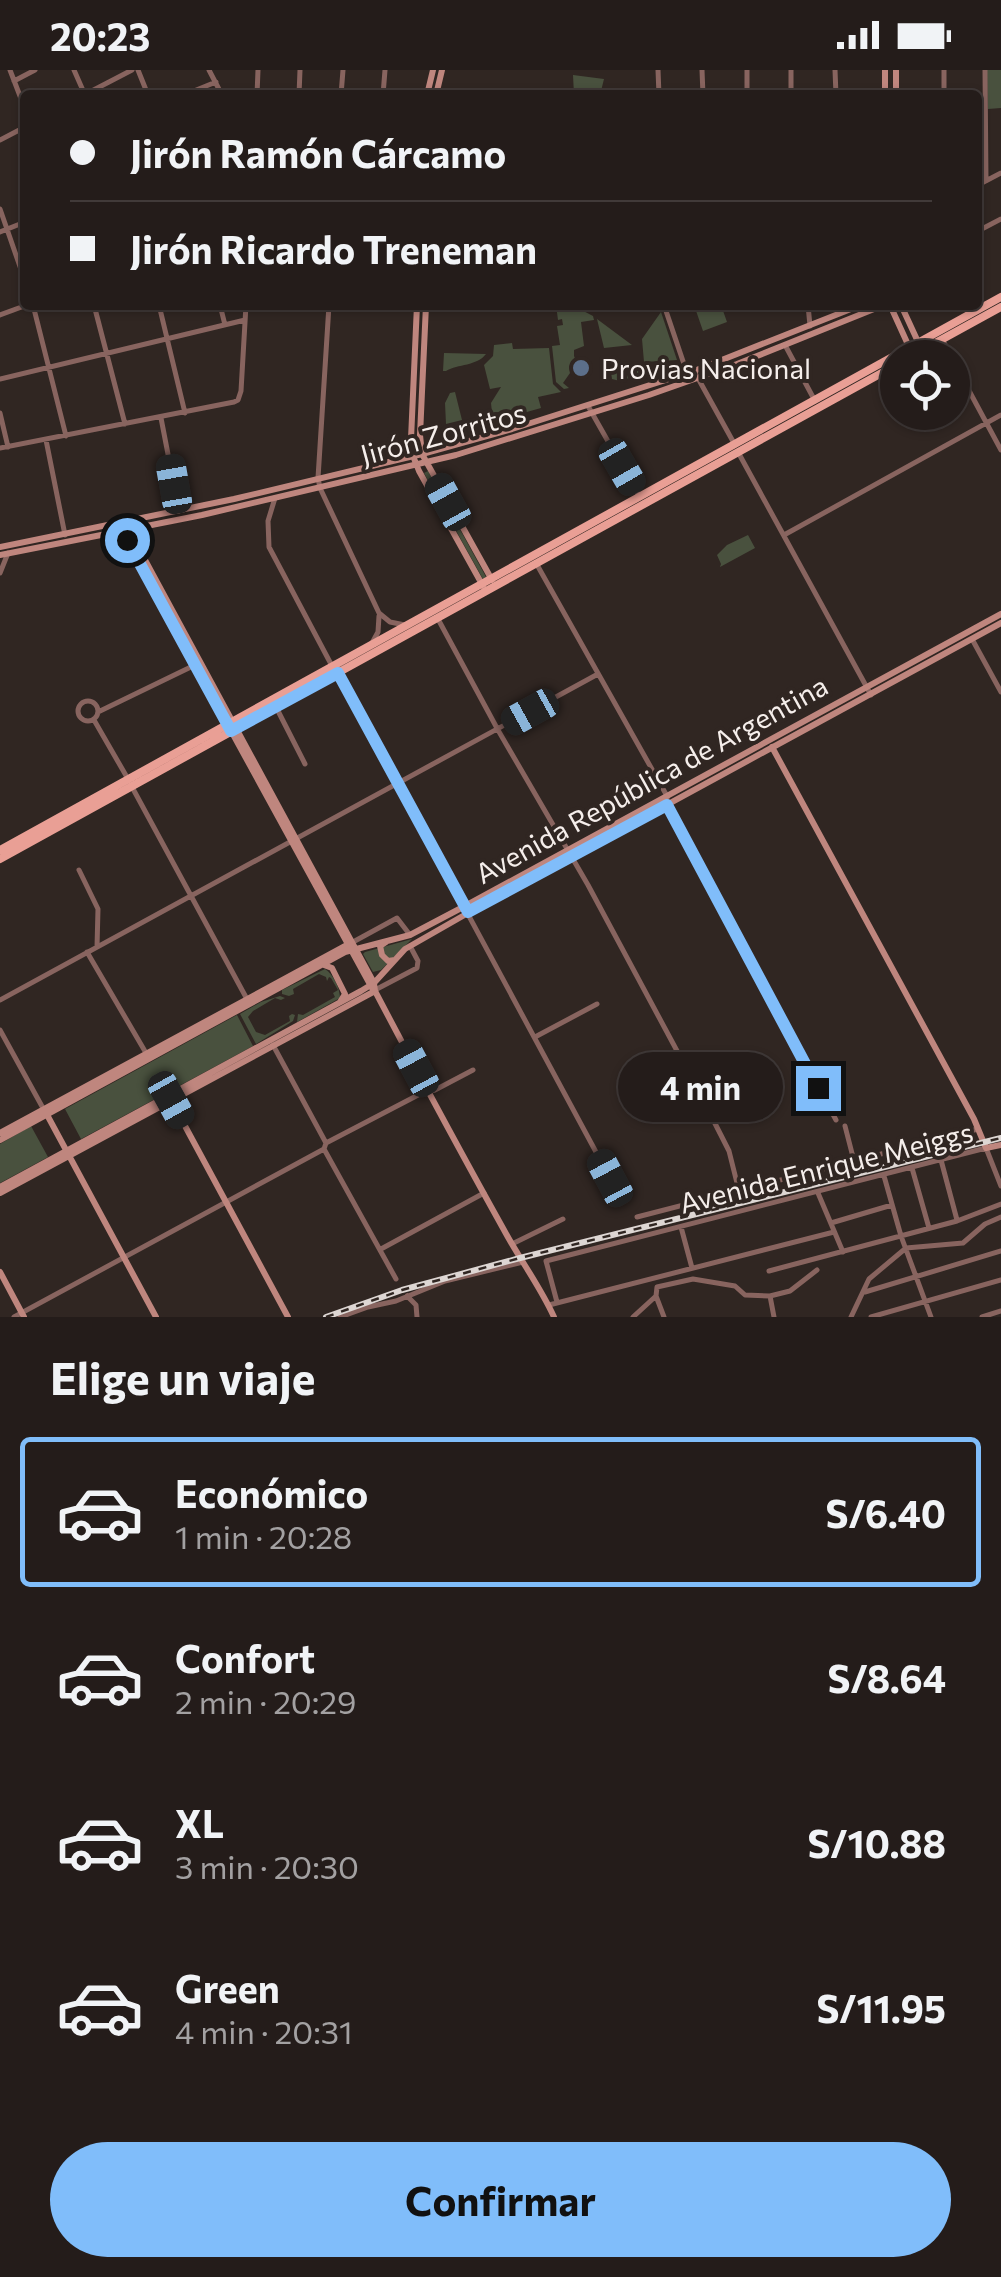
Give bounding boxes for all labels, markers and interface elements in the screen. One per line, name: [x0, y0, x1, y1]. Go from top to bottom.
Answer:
text: 20:23: [50, 12, 150, 59]
text: Jirón Ramón Cárcamo: [130, 129, 506, 176]
text: Jirón Ricardo Treneman: [130, 225, 537, 272]
map controls: [880, 340, 970, 430]
button: locate: [880, 340, 970, 430]
place label: Provias Nacional: [601, 351, 811, 385]
marker: Provias Nacional: [570, 357, 592, 379]
street label: Jirón Zorritos: [357, 395, 529, 471]
car: [594, 434, 650, 500]
car: [154, 452, 194, 516]
car: [420, 468, 476, 536]
route start: [105, 518, 150, 563]
street label: Avenida República de Argentina: [469, 668, 833, 890]
car: [496, 684, 564, 740]
car: [389, 1034, 443, 1102]
callout: 4 min: [618, 1053, 783, 1123]
car: [143, 1066, 199, 1134]
route end: [796, 1066, 841, 1111]
text: 4 min: [660, 1067, 741, 1107]
street label: Avenida Enrique Meiggs: [676, 1114, 976, 1220]
car: [583, 1144, 637, 1212]
text: Elige un viaje: [50, 1349, 315, 1404]
icon: car: [55, 1467, 145, 1557]
text: Económico: [175, 1469, 368, 1516]
text: S/6.40: [826, 1489, 946, 1536]
text: 1 min · 20:28: [175, 1516, 352, 1556]
icon: car: [55, 1632, 145, 1722]
text: Confort: [175, 1634, 315, 1681]
text: S/8.64: [828, 1654, 946, 1701]
text: 2 min · 20:29: [175, 1681, 356, 1721]
icon: car: [55, 1797, 145, 1887]
text: XL: [175, 1799, 224, 1846]
text: S/10.88: [807, 1819, 946, 1866]
text: 3 min · 20:30: [175, 1846, 359, 1886]
icon: car: [55, 1962, 145, 2052]
text: Green: [175, 1964, 280, 2011]
text: S/11.95: [816, 1984, 946, 2031]
text: 4 min · 20:31: [175, 2011, 353, 2051]
button: Confirmar: [50, 2142, 951, 2257]

